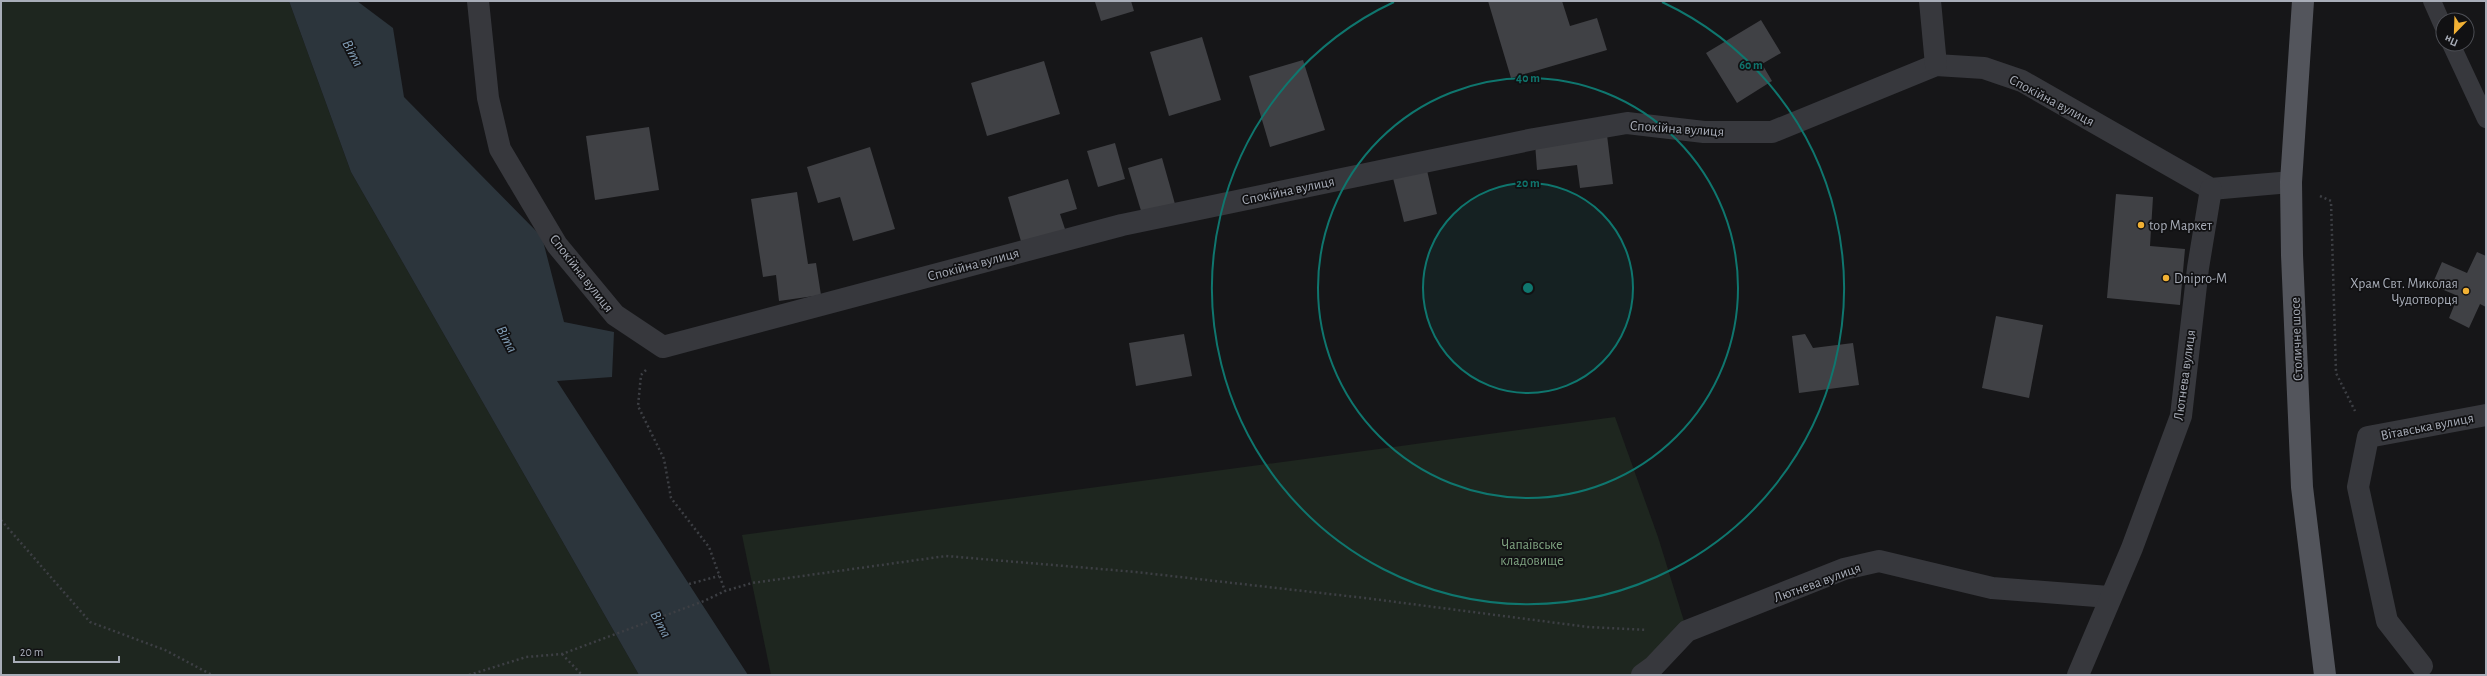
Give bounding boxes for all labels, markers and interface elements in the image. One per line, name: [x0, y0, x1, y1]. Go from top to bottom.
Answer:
north arrow: [2435, 12, 2475, 52]
text: Пн: [2443, 33, 2460, 48]
water label: Віта: [339, 37, 366, 69]
text: 60 m: [1739, 59, 1763, 71]
text: 40 m: [1516, 72, 1540, 84]
street label: Спокійна вулиця: [2007, 73, 2097, 129]
street label: Спокійна вулиця: [1629, 119, 1725, 139]
street label: Спокійна вулиця: [1241, 174, 1336, 208]
text: 20 m: [1516, 177, 1540, 189]
place label: top Маркет: [2149, 219, 2213, 233]
marker: top Маркет: [2136, 220, 2146, 230]
street label: Спокійна вулиця: [547, 232, 616, 315]
street label: Спокійна вулиця: [926, 246, 1021, 284]
place label: Dnipro-M: [2174, 272, 2227, 286]
marker: Dnipro-M: [2161, 273, 2171, 283]
place label: Храм Свт. Миколая Чудотворця: [2350, 277, 2458, 307]
centre of rings: [1521, 281, 1535, 295]
marker: Храм Свт. Миколая Чудотворця: [2461, 286, 2471, 296]
street label: Столичне шосе: [2289, 297, 2305, 381]
water label: Віта: [493, 323, 520, 355]
street label: Лютнева вулиця: [2172, 329, 2198, 421]
street label: Вітавська вулиця: [2379, 411, 2475, 443]
park label: Чапаївське кладовище: [1500, 538, 1564, 568]
street label: Лютнева вулиця: [1772, 561, 1863, 605]
water label: Віта: [647, 608, 674, 640]
scale bar: [14, 638, 119, 664]
text: 20 m: [20, 646, 43, 658]

